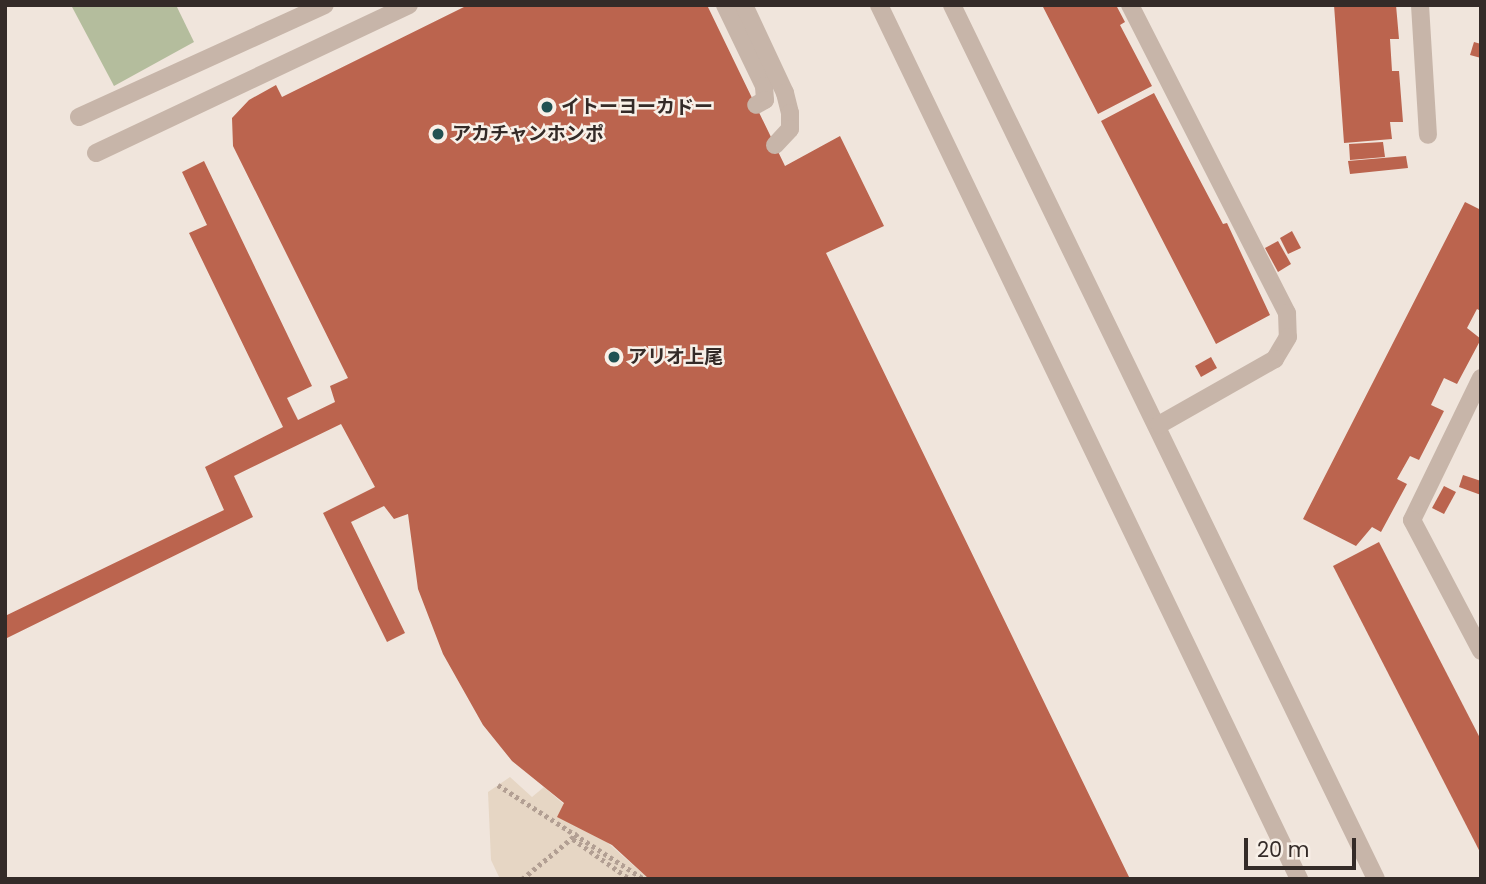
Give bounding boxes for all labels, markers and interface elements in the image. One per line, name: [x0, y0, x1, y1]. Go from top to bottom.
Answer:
place label: イトーヨーカドー: [561, 96, 713, 118]
marker: イトーヨーカドー: [539, 99, 555, 115]
place label: アカチャンホンポ: [452, 123, 604, 145]
marker: アカチャンホンポ: [430, 126, 446, 142]
place label: アリオ上尾: [628, 346, 723, 368]
marker: アリオ上尾: [606, 349, 622, 365]
scale bar: [1248, 824, 1360, 868]
text: 20 m: [1257, 835, 1310, 864]

